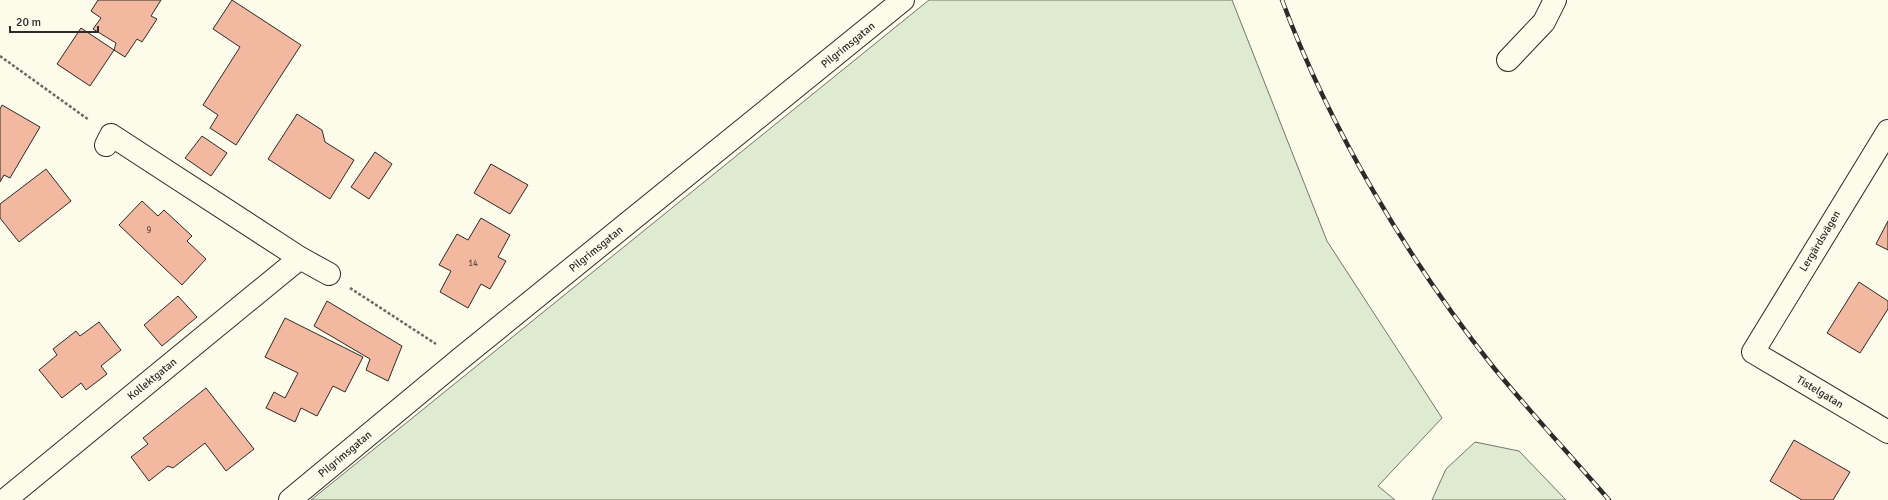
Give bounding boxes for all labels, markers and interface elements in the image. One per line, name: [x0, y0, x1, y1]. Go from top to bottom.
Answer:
scale bar: [10, 8, 98, 34]
text: 20 m: [16, 15, 41, 30]
street label: Pilgrimsgatan: [818, 19, 878, 71]
street label: Lergärdsvägen: [1797, 208, 1843, 274]
street label: Pilgrimsgatan: [566, 223, 626, 275]
house number: 9: [147, 225, 152, 236]
house number: 14: [468, 258, 478, 269]
street label: Kollektgatan: [125, 355, 179, 403]
street label: Tistelgatan: [1794, 373, 1846, 411]
street label: Pilgrimsgatan: [316, 428, 374, 480]

